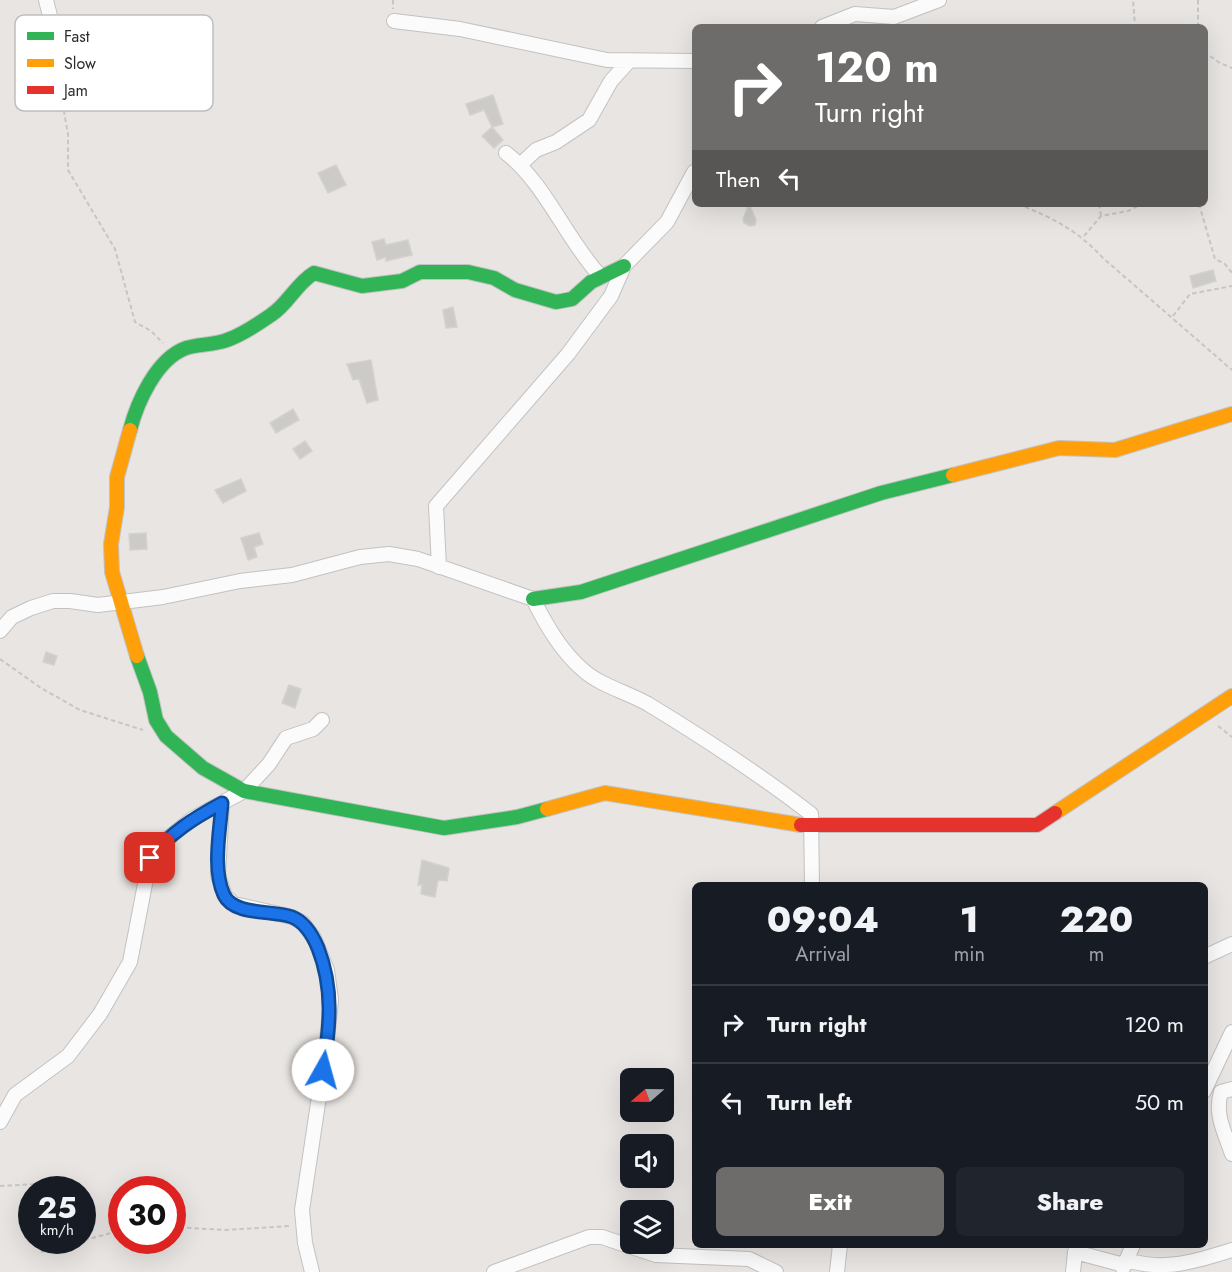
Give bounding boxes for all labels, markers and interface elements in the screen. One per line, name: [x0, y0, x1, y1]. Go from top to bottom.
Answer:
legend: [15, 15, 213, 111]
text: Fast: [64, 25, 90, 48]
text: 120 m: [815, 37, 939, 98]
icon: right: [716, 48, 794, 126]
text: Slow: [64, 52, 96, 75]
text: Jam: [62, 79, 88, 102]
text: Turn right: [815, 93, 923, 132]
icon: left: [773, 162, 806, 195]
text: Then: [716, 163, 761, 195]
pin: [124, 832, 175, 883]
icon: arrive: [133, 841, 166, 874]
text: 09:04: [767, 893, 879, 945]
text: 1: [960, 893, 979, 945]
text: 220: [1060, 893, 1133, 945]
text: Arrival: [795, 940, 850, 969]
text: min: [954, 940, 985, 969]
text: m: [1089, 940, 1104, 969]
icon: right: [716, 1008, 749, 1041]
text: Turn right: [767, 1008, 867, 1040]
text: 120 m: [1125, 1008, 1184, 1040]
position arrow: [291, 1038, 355, 1102]
north arrow: [620, 1068, 674, 1122]
map controls: [620, 1068, 674, 1254]
icon: left: [716, 1086, 749, 1119]
text: Turn left: [767, 1086, 852, 1118]
text: 50 m: [1135, 1086, 1184, 1118]
button: sound: [620, 1134, 674, 1188]
button: Exit: [716, 1167, 944, 1236]
button: Share: [956, 1167, 1184, 1236]
speed limit sign: 30: [108, 1176, 186, 1254]
text: 25: [37, 1186, 77, 1229]
button: layers: [620, 1200, 674, 1254]
text: km/h: [40, 1219, 74, 1241]

